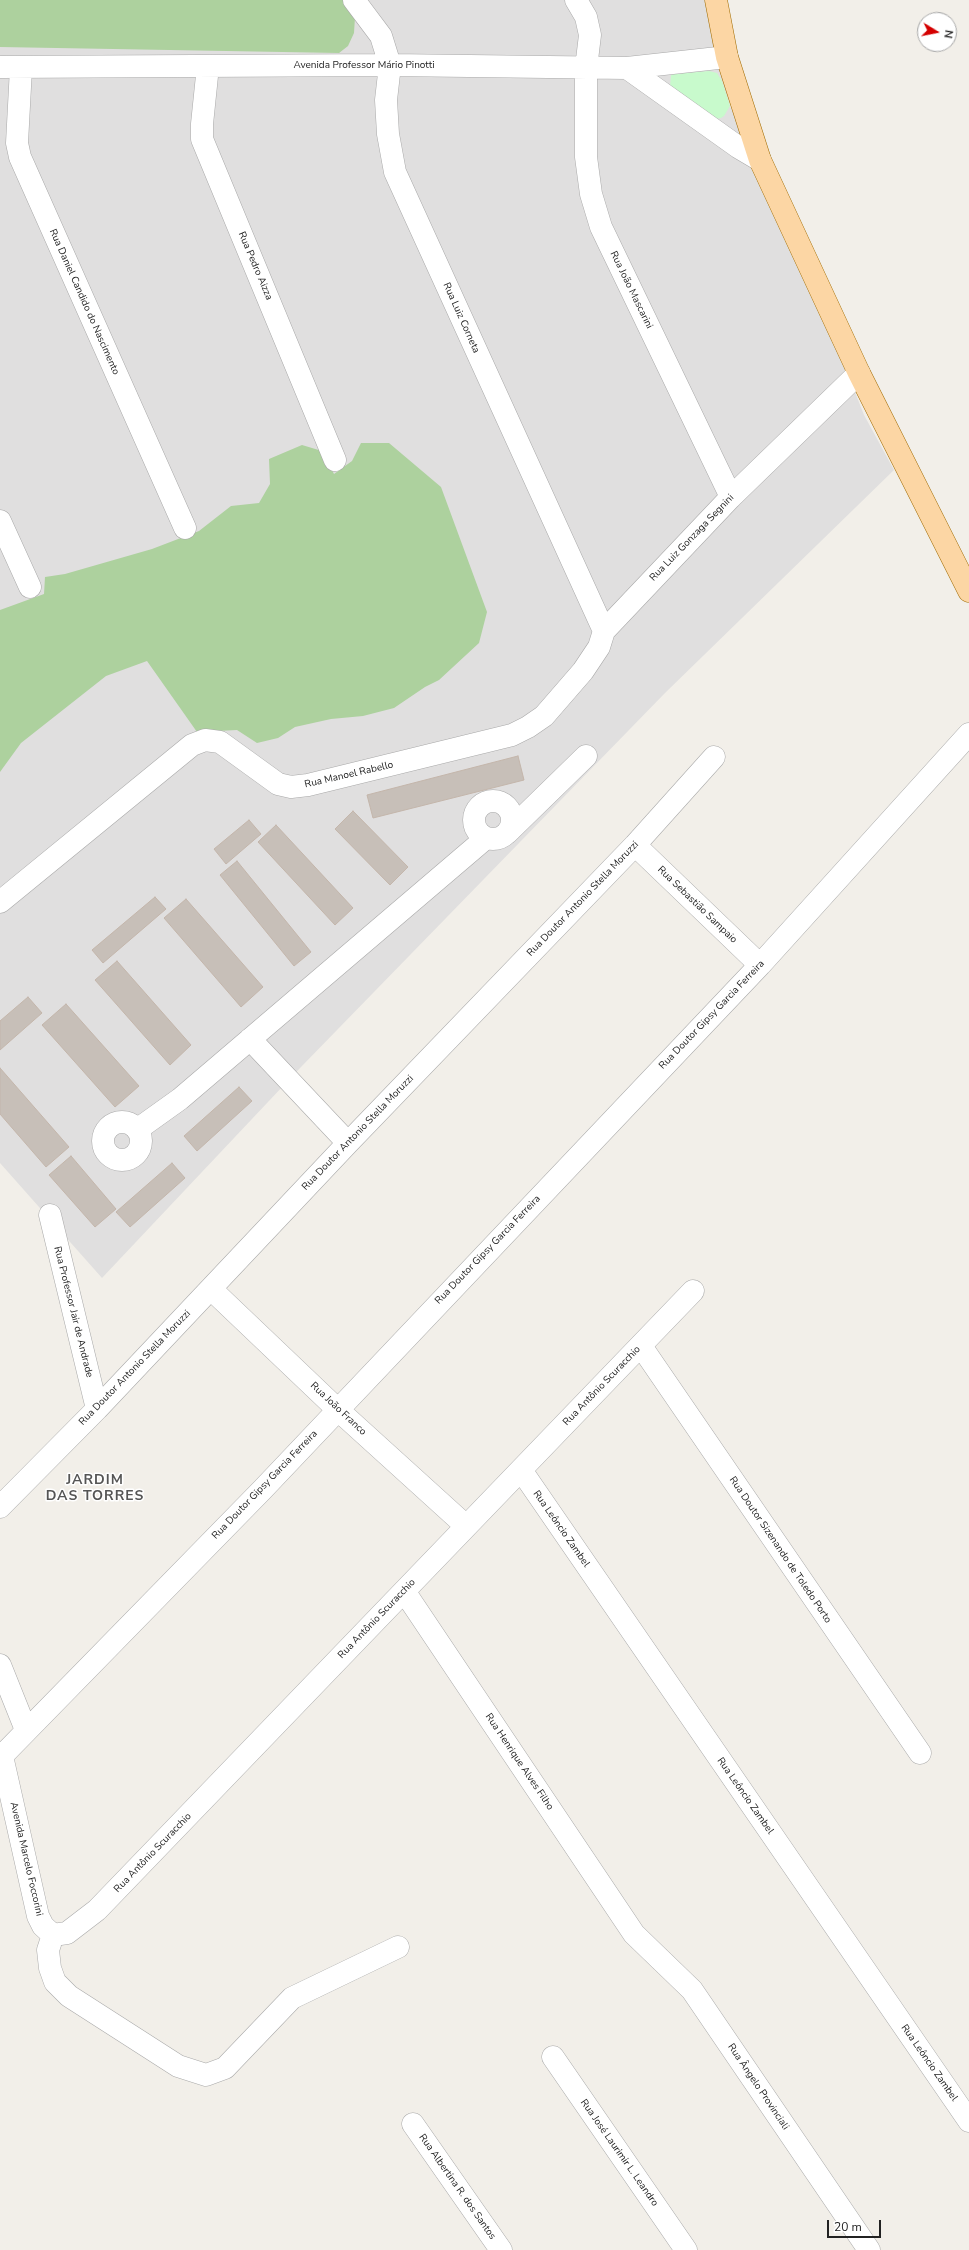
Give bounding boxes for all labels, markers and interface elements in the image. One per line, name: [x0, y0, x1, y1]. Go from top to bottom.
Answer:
north arrow: [917, 12, 957, 52]
text: N: [940, 29, 956, 39]
street label: Avenida Professor Mário Pinotti: [293, 60, 435, 72]
street label: Rua Daniel Candido do Nascimento: [46, 227, 122, 377]
street label: Rua Pedro Aizza: [235, 230, 275, 302]
street label: Rua João Mascarini: [607, 249, 655, 331]
street label: Rua Luiz Corneta: [440, 281, 482, 355]
street label: Rua Luiz Gonzaga Segnini: [647, 492, 737, 584]
street label: Rua Manoel Rabello: [303, 759, 395, 791]
street label: Rua Doutor Antonio Stella Moruzzi: [525, 839, 641, 959]
street label: Rua Sebastião Sampaio: [655, 864, 739, 946]
street label: Rua Doutor Gipsy Garcia Ferreira: [657, 958, 767, 1072]
street label: Rua Doutor Antonio Stella Moruzzi: [300, 1073, 416, 1193]
street label: Rua Doutor Gipsy Garcia Ferreira: [433, 1193, 543, 1307]
street label: Rua Professor Jair de Andrade: [51, 1245, 95, 1379]
street label: Rua Doutor Antonio Stella Moruzzi: [77, 1308, 193, 1428]
street label: Rua Antônio Scuracchio: [561, 1344, 643, 1428]
street label: Rua João Franco: [307, 1380, 369, 1438]
street label: Rua Doutor Gipsy Garcia Ferreira: [210, 1428, 320, 1542]
district label: JARDIM DAS TORRES: [46, 1473, 144, 1506]
street label: Rua Doutor Sizenando de Toledo Porto: [726, 1474, 834, 1626]
street label: Rua Leôncio Zambel: [530, 1488, 592, 1570]
street label: Rua Antônio Scuracchio: [336, 1577, 418, 1661]
street label: Rua Henrique Alves Filho: [482, 1711, 556, 1813]
street label: Rua Leôncio Zambel: [714, 1755, 776, 1837]
street label: Avenida Marcelo Foccorini: [7, 1801, 45, 1917]
street label: Rua Antônio Scuracchio: [112, 1811, 194, 1895]
street label: Rua Leôncio Zambel: [898, 2022, 960, 2104]
street label: Rua Ângelo Provinciali: [725, 2042, 791, 2132]
street label: Rua José Laurimir L. Leandro: [577, 2097, 661, 2209]
street label: Rua Albertina R. dos Santos: [416, 2132, 498, 2242]
scale bar: [829, 2212, 883, 2238]
text: 20 m: [834, 2219, 862, 2235]

